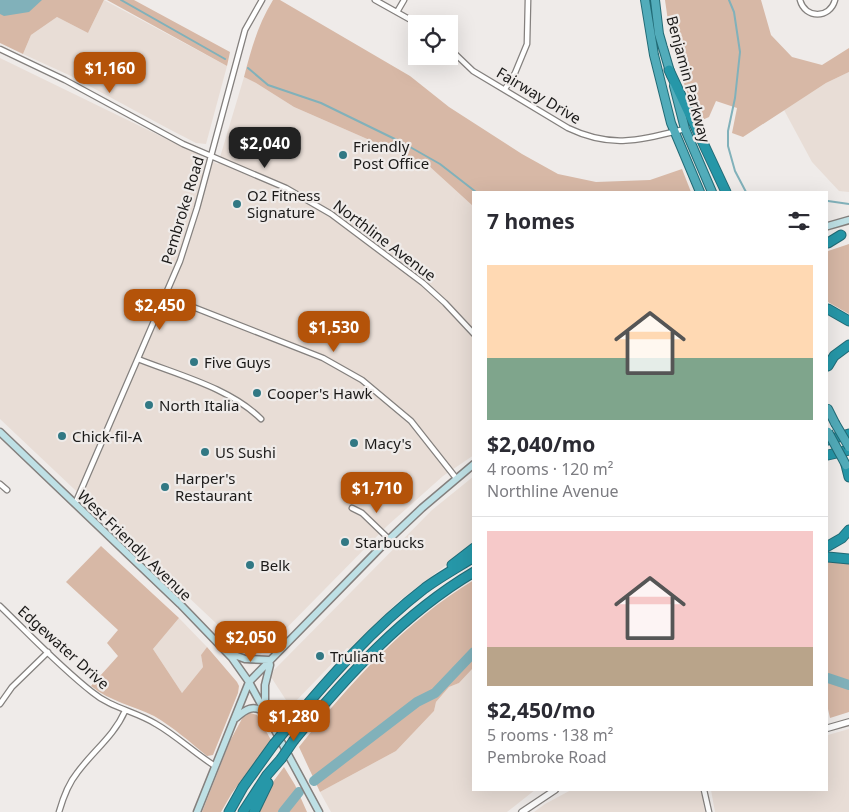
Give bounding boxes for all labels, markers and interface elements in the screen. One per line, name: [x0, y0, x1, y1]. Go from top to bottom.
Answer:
street label: Benjamin Parkway: [662, 13, 716, 145]
map controls: [408, 15, 458, 65]
button: locate: [408, 15, 458, 65]
pin: $1,160: [69, 52, 151, 94]
text: $1,160: [85, 57, 135, 79]
street label: Fairway Drive: [493, 62, 585, 128]
pin: $2,040: [224, 126, 306, 169]
text: $2,040: [240, 132, 290, 154]
place label: Friendly Post Office: [353, 136, 429, 173]
marker: Friendly Post Office: [337, 149, 349, 161]
street label: Pembroke Road: [156, 153, 208, 267]
place label: O2 Fitness Signature: [247, 185, 320, 222]
street label: Northline Avenue: [330, 195, 440, 285]
marker: O2 Fitness Signature: [231, 198, 243, 210]
text: 7 homes: [487, 207, 575, 235]
icon: filters: [785, 207, 813, 235]
pin: $2,450: [119, 288, 201, 331]
text: $2,450: [135, 294, 185, 316]
icon: home: [605, 298, 695, 388]
pin: $1,530: [293, 310, 375, 353]
text: $1,530: [309, 316, 359, 338]
place label: Five Guys: [204, 352, 271, 372]
marker: Five Guys: [188, 356, 200, 368]
place label: Cooper's Hawk: [267, 383, 372, 403]
marker: Cooper's Hawk: [251, 387, 263, 399]
place label: North Italia: [159, 395, 239, 415]
marker: North Italia: [143, 399, 155, 411]
place label: Chick-fil-A: [72, 426, 142, 446]
marker: Chick-fil-A: [56, 430, 68, 442]
text: $2,040/mo: [487, 430, 595, 458]
place label: Macy's: [364, 433, 412, 453]
marker: Macy's: [348, 437, 360, 449]
place label: US Sushi: [215, 442, 276, 462]
marker: US Sushi: [199, 446, 211, 458]
text: 4 rooms · 120 m²: [487, 458, 613, 480]
place label: Harper's Restaurant: [175, 468, 253, 505]
pin: $1,710: [336, 472, 418, 514]
text: $1,710: [352, 477, 402, 499]
text: Northline Avenue: [487, 480, 619, 502]
marker: Harper's Restaurant: [159, 481, 171, 493]
street label: West Friendly Avenue: [74, 485, 196, 605]
place label: Starbucks: [355, 532, 424, 552]
marker: Starbucks: [339, 536, 351, 548]
place label: Belk: [260, 555, 290, 575]
marker: Belk: [244, 559, 256, 571]
icon: home: [605, 563, 695, 653]
street label: Edgewater Drive: [14, 601, 114, 693]
pin: $2,050: [210, 620, 292, 663]
text: $2,050: [226, 626, 276, 648]
place label: Truliant: [330, 646, 384, 666]
marker: Truliant: [314, 650, 326, 662]
text: $2,450/mo: [487, 696, 595, 724]
pin: $1,280: [253, 700, 335, 742]
text: $1,280: [269, 705, 319, 727]
text: 5 rooms · 138 m²: [487, 724, 613, 746]
text: Pembroke Road: [487, 746, 607, 768]

